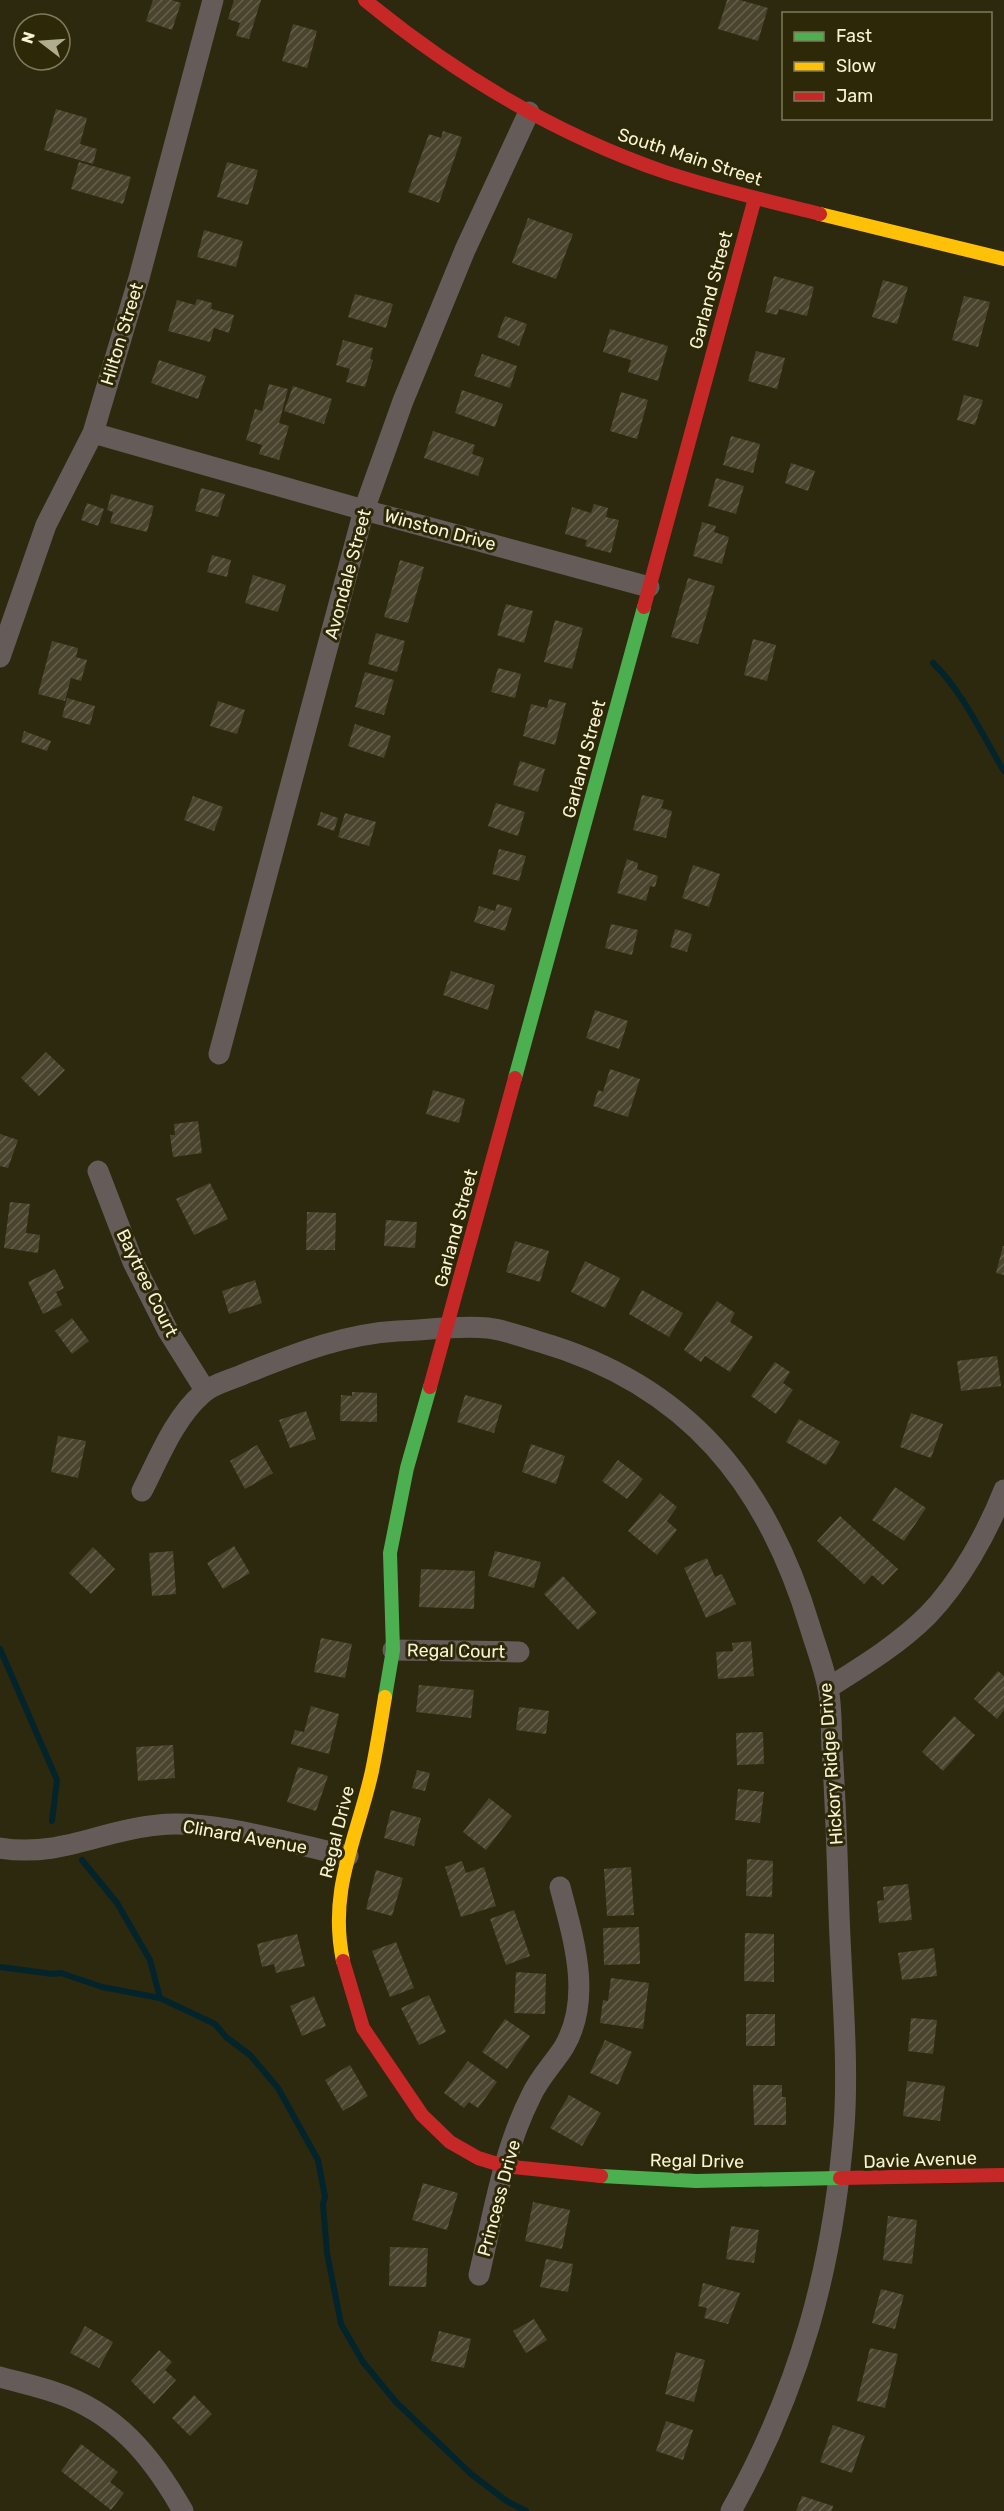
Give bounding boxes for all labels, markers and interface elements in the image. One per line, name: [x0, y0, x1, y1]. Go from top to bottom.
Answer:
north arrow: [12, 12, 72, 72]
legend: [782, 12, 992, 120]
text: Fast: [836, 25, 872, 47]
text: N: [17, 29, 39, 46]
text: Slow: [836, 55, 876, 77]
text: Jam: [836, 85, 873, 107]
street label: South Main Street: [615, 123, 765, 191]
street label: Garland Street: [685, 229, 737, 351]
street label: Hilton Street: [96, 280, 148, 388]
street label: Winston Drive: [382, 505, 498, 555]
street label: Avondale Street: [320, 506, 376, 642]
street label: Garland Street: [558, 698, 610, 820]
street label: Garland Street: [430, 1167, 482, 1289]
street label: Baytree Court: [111, 1226, 183, 1340]
street label: Regal Court: [407, 1639, 505, 1663]
street label: Hickory Ridge Drive: [814, 1682, 848, 1846]
street label: Regal Drive: [315, 1783, 359, 1881]
street label: Clinard Avenue: [181, 1815, 309, 1859]
street label: Princess Drive: [473, 2137, 525, 2259]
street label: Davie Avenue: [863, 2147, 977, 2173]
street label: Regal Drive: [650, 2149, 744, 2173]

